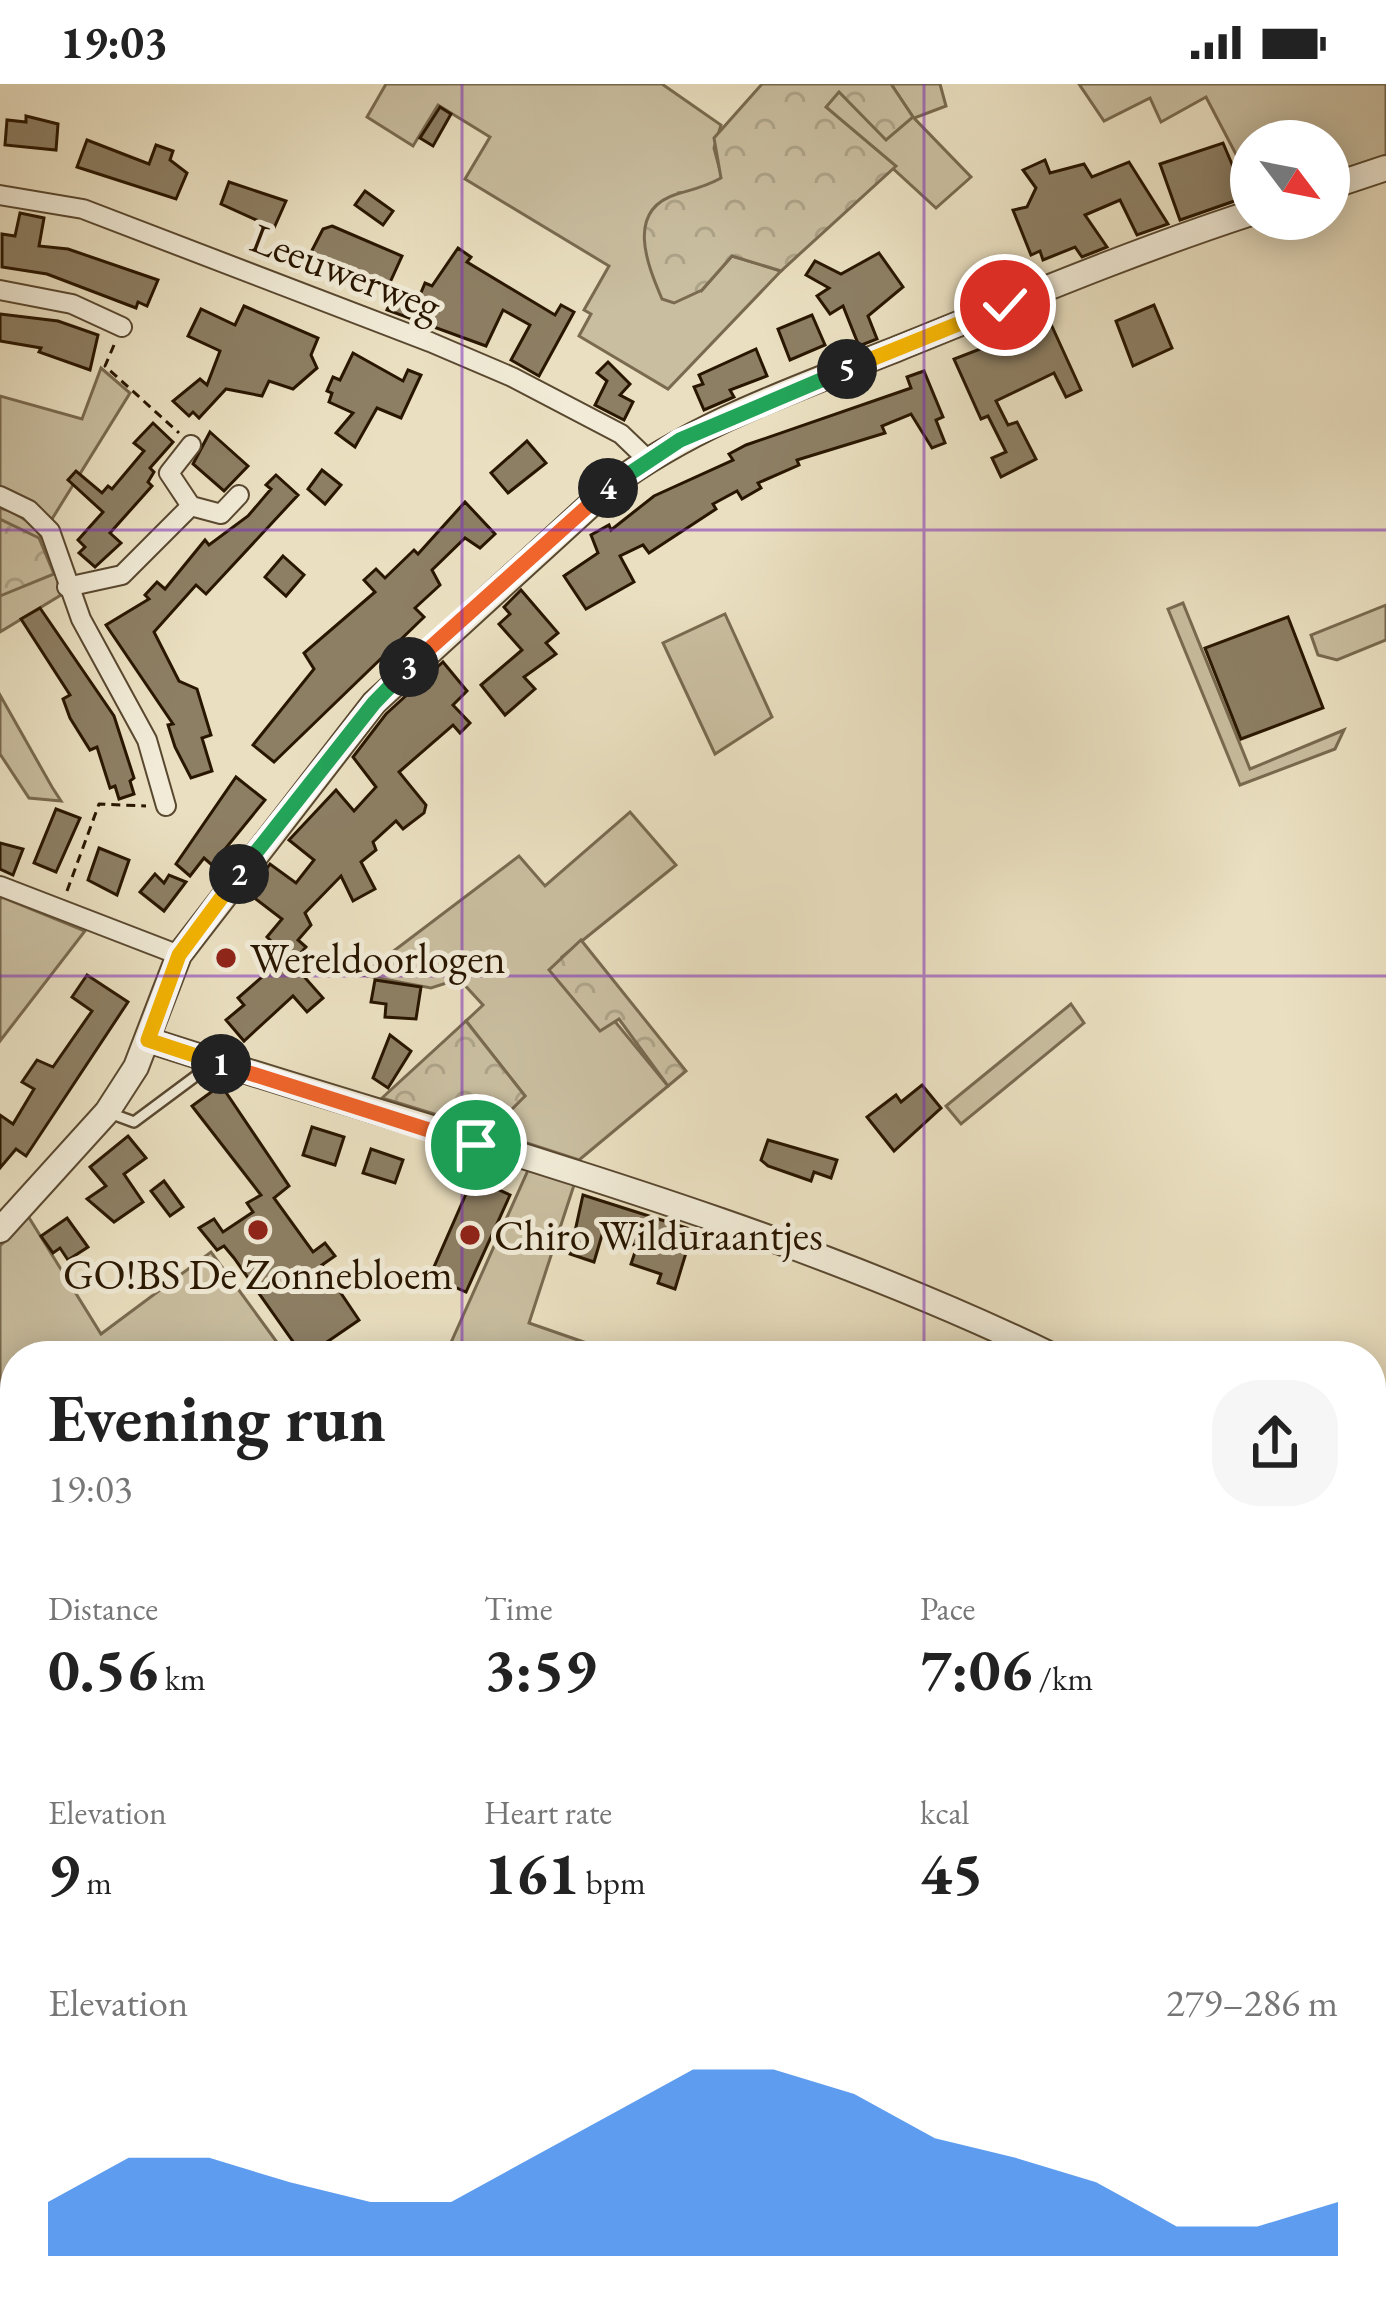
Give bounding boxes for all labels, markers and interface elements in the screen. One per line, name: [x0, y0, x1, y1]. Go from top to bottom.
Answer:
text: 19:03: [60, 13, 168, 71]
north arrow: [1230, 120, 1350, 240]
map controls: [1230, 120, 1350, 240]
street label: Leeuwerweg: [243, 210, 449, 333]
pin: [954, 254, 1056, 356]
icon: check: [972, 272, 1038, 338]
pin: 5: [817, 339, 877, 399]
text: 5: [838, 347, 856, 390]
pin: 4: [578, 458, 638, 518]
text: 4: [599, 466, 617, 509]
pin: 3: [379, 637, 439, 697]
text: 3: [400, 645, 418, 688]
pin: 2: [209, 844, 269, 904]
text: 2: [230, 852, 248, 895]
place label: Wereldoorlogen: [250, 931, 506, 986]
marker: Wereldoorlogen: [213, 945, 239, 971]
pin: 1: [191, 1034, 251, 1094]
text: 1: [212, 1042, 230, 1085]
pin: [425, 1094, 527, 1196]
icon: arrive: [443, 1112, 509, 1178]
place label: Chiro Wilduraantjes: [494, 1208, 823, 1263]
marker: GO!BS De Zonnebloem: [245, 1217, 271, 1243]
marker: Chiro Wilduraantjes: [457, 1222, 483, 1248]
place label: GO!BS De Zonnebloem: [63, 1247, 453, 1302]
text: Evening run: [48, 1375, 386, 1461]
button: share: [1212, 1380, 1338, 1506]
text: 19:03: [48, 1463, 133, 1514]
text: Distance: [48, 1587, 158, 1630]
text: Time: [484, 1587, 553, 1630]
text: Pace: [920, 1587, 975, 1630]
text: 0.56: [48, 1630, 158, 1708]
text: 3:59: [484, 1630, 596, 1708]
text: 7:06: [920, 1630, 1032, 1708]
text: km: [158, 1657, 206, 1700]
text: /km: [1032, 1657, 1093, 1700]
text: Elevation: [48, 1791, 167, 1834]
text: Heart rate: [484, 1791, 612, 1834]
text: kcal: [920, 1791, 970, 1834]
text: 9: [48, 1834, 80, 1912]
text: 161: [484, 1834, 579, 1912]
text: 45: [920, 1834, 983, 1912]
text: m: [80, 1861, 112, 1904]
text: bpm: [579, 1861, 646, 1904]
text: Elevation: [48, 1977, 188, 2028]
text: 279–286 m: [1166, 1977, 1338, 2028]

